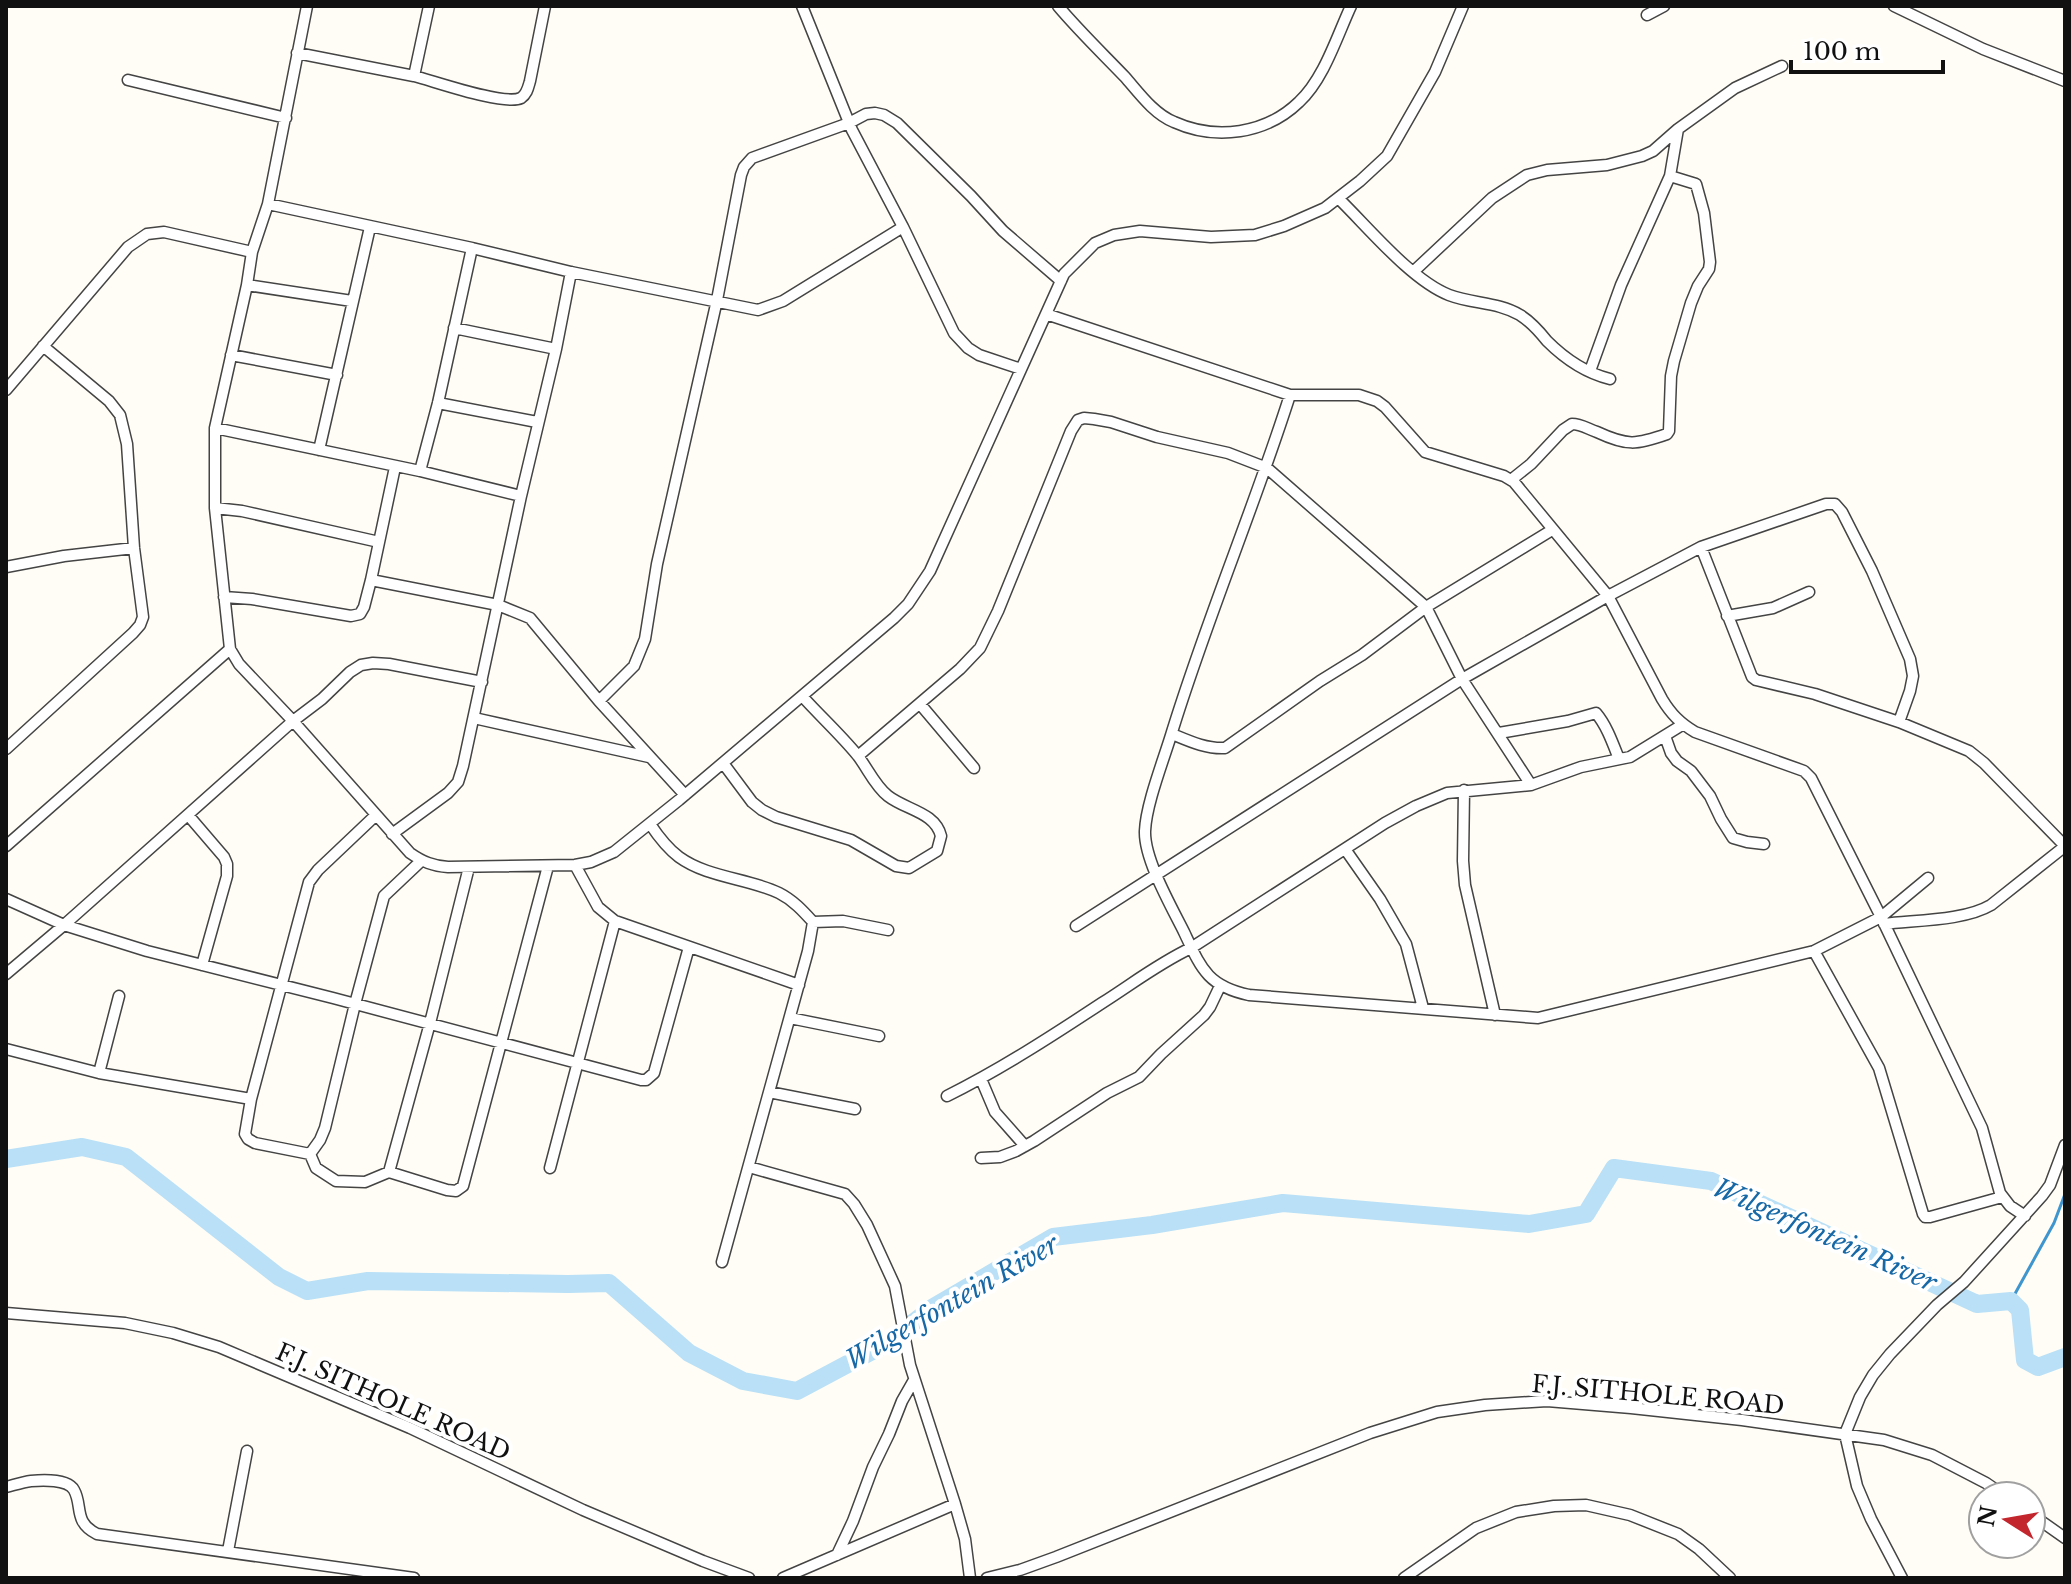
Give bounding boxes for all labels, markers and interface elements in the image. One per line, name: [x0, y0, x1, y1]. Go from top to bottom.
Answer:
scale bar: [1791, 24, 1943, 74]
text: 100 m: [1803, 37, 1881, 66]
water label: Wilgerfontein River: [1708, 1171, 1943, 1299]
water label: Wilgerfontein River: [840, 1227, 1065, 1376]
street label: F.J. SITHOLE ROAD: [272, 1337, 515, 1466]
street label: F.J. SITHOLE ROAD: [1531, 1369, 1786, 1420]
north arrow: [1967, 1480, 2047, 1560]
text: N: [1973, 1503, 2003, 1529]

